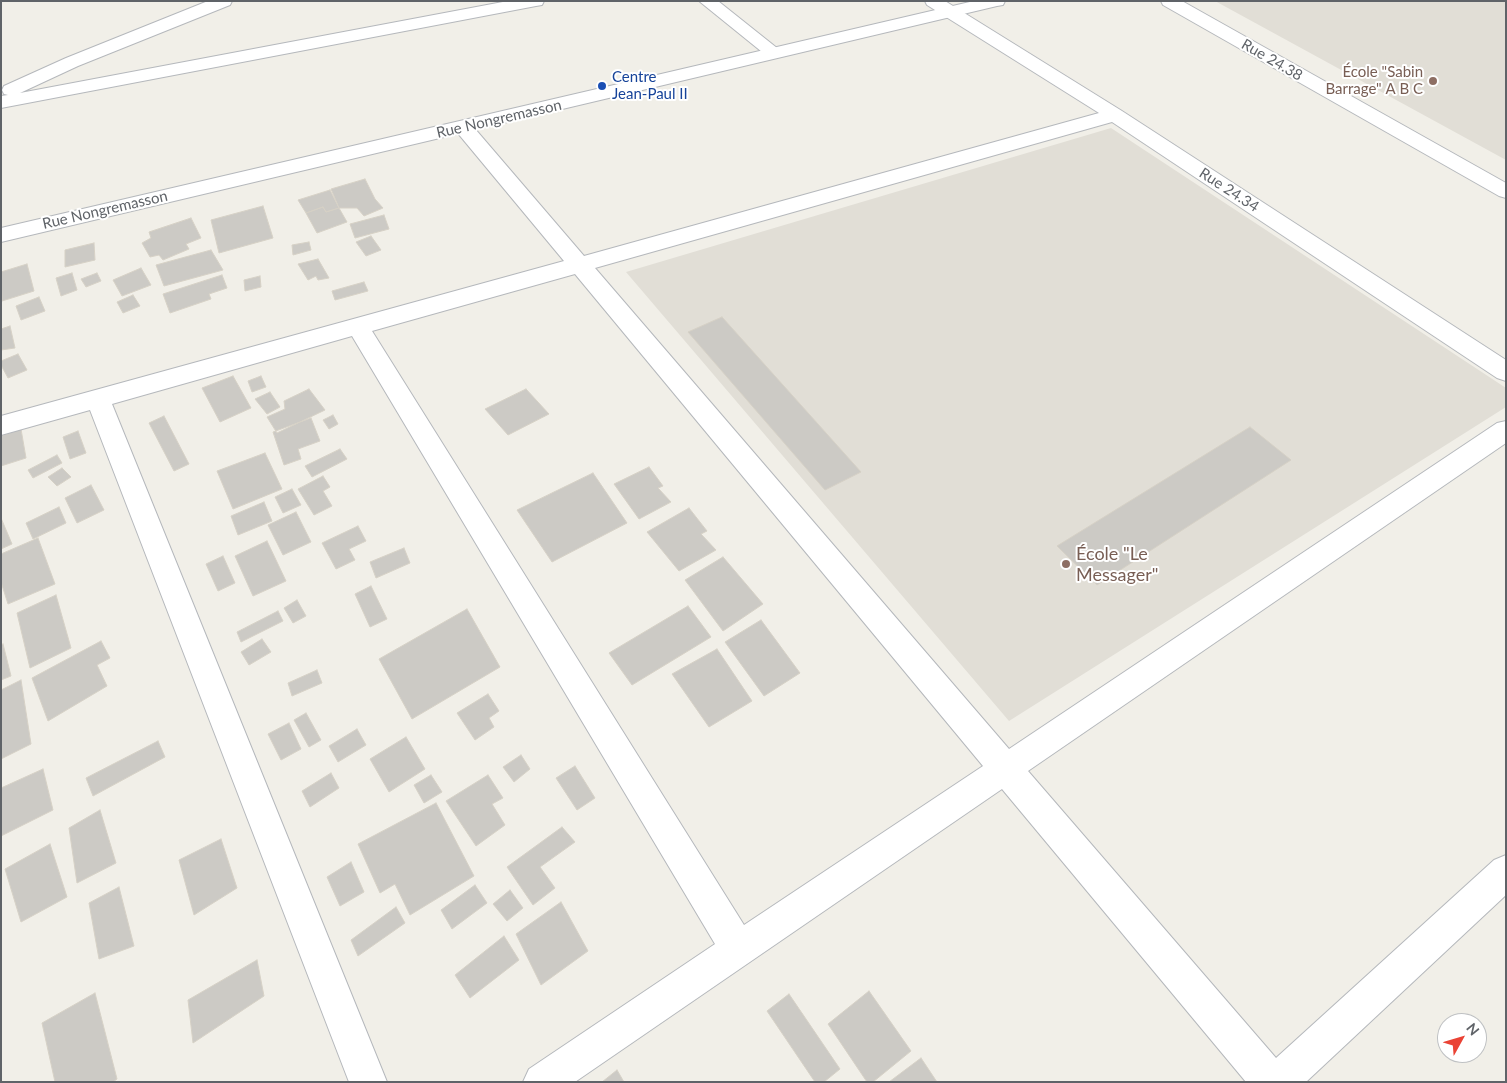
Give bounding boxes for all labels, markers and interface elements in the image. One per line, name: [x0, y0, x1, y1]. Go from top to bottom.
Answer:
street label: Rue 24.38: [1238, 35, 1306, 85]
place label: École "Sabin Barrage" A B C: [1325, 63, 1423, 98]
place label: Centre Jean-Paul II: [612, 68, 688, 103]
marker: École "Sabin Barrage" A B C: [1427, 75, 1439, 87]
marker: Centre Jean-Paul II: [596, 80, 608, 92]
street label: Rue Nongremasson: [435, 96, 563, 142]
street label: Rue 24.34: [1196, 164, 1262, 216]
street label: Rue Nongremasson: [41, 187, 169, 233]
place label: École "Le Messager": [1076, 543, 1158, 586]
marker: École "Le Messager": [1060, 558, 1072, 570]
north arrow: [1437, 1013, 1487, 1063]
text: N: [1463, 1019, 1483, 1038]

